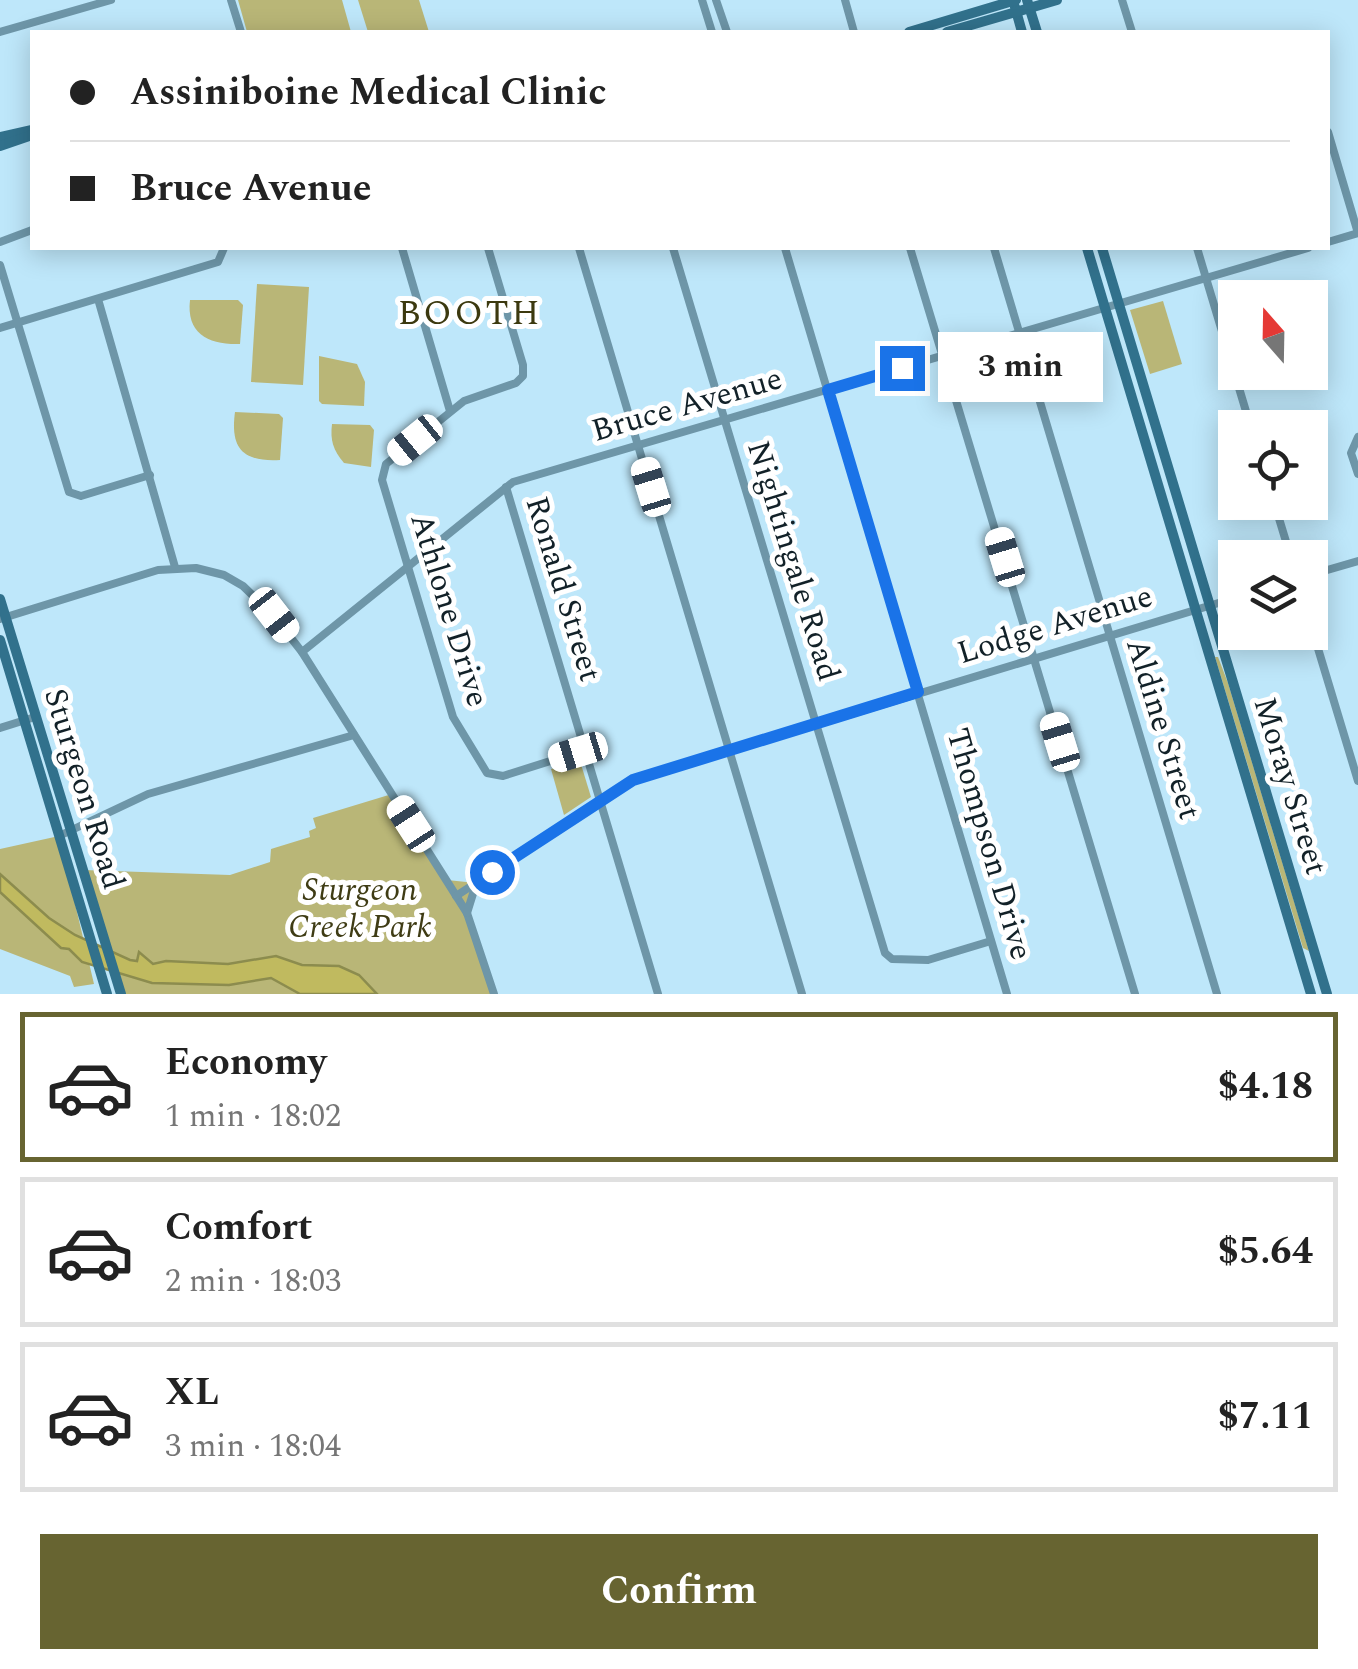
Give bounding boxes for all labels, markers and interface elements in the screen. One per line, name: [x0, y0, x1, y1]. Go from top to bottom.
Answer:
text: Assiniboine Medical Clinic: [130, 64, 607, 122]
text: Bruce Avenue: [130, 160, 372, 218]
north arrow: [1218, 280, 1328, 390]
map controls: [1218, 280, 1328, 650]
district label: BOOTH: [398, 287, 542, 340]
callout: 3 min: [937, 333, 1102, 403]
text: 3 min: [978, 342, 1063, 391]
route end: [880, 346, 925, 391]
street label: Bruce Avenue: [586, 354, 788, 456]
car: [382, 409, 448, 471]
button: locate: [1218, 410, 1328, 520]
street label: Nightingale Road: [733, 435, 853, 687]
car: [628, 454, 674, 520]
street label: Ronald Street: [512, 490, 614, 688]
street label: Athlone Drive: [396, 507, 502, 713]
car: [982, 524, 1028, 590]
button: layers: [1218, 540, 1328, 650]
street label: Lodge Avenue: [951, 572, 1159, 678]
car: [244, 582, 304, 648]
street label: Aldine Street: [1112, 632, 1214, 826]
street label: Sturgeon Road: [30, 682, 138, 896]
street label: Moray Street: [1240, 691, 1340, 881]
car: [1037, 709, 1083, 775]
street label: Thompson Drive: [932, 722, 1046, 966]
car: [545, 729, 611, 775]
car: [382, 791, 440, 857]
route start: [470, 850, 515, 895]
park label: Sturgeon Creek Park: [288, 866, 432, 952]
text: Economy: [165, 1034, 326, 1092]
icon: car: [45, 1042, 135, 1132]
text: $4.18: [1218, 1058, 1313, 1116]
text: 1 min · 18:02: [165, 1092, 341, 1141]
text: Comfort: [165, 1199, 312, 1257]
icon: car: [45, 1207, 135, 1297]
text: $5.64: [1218, 1223, 1313, 1281]
text: 2 min · 18:03: [165, 1257, 341, 1306]
text: XL: [165, 1364, 219, 1422]
icon: car: [45, 1372, 135, 1462]
text: $7.11: [1218, 1388, 1313, 1446]
text: 3 min · 18:04: [165, 1422, 341, 1471]
button: Confirm: [40, 1534, 1318, 1649]

